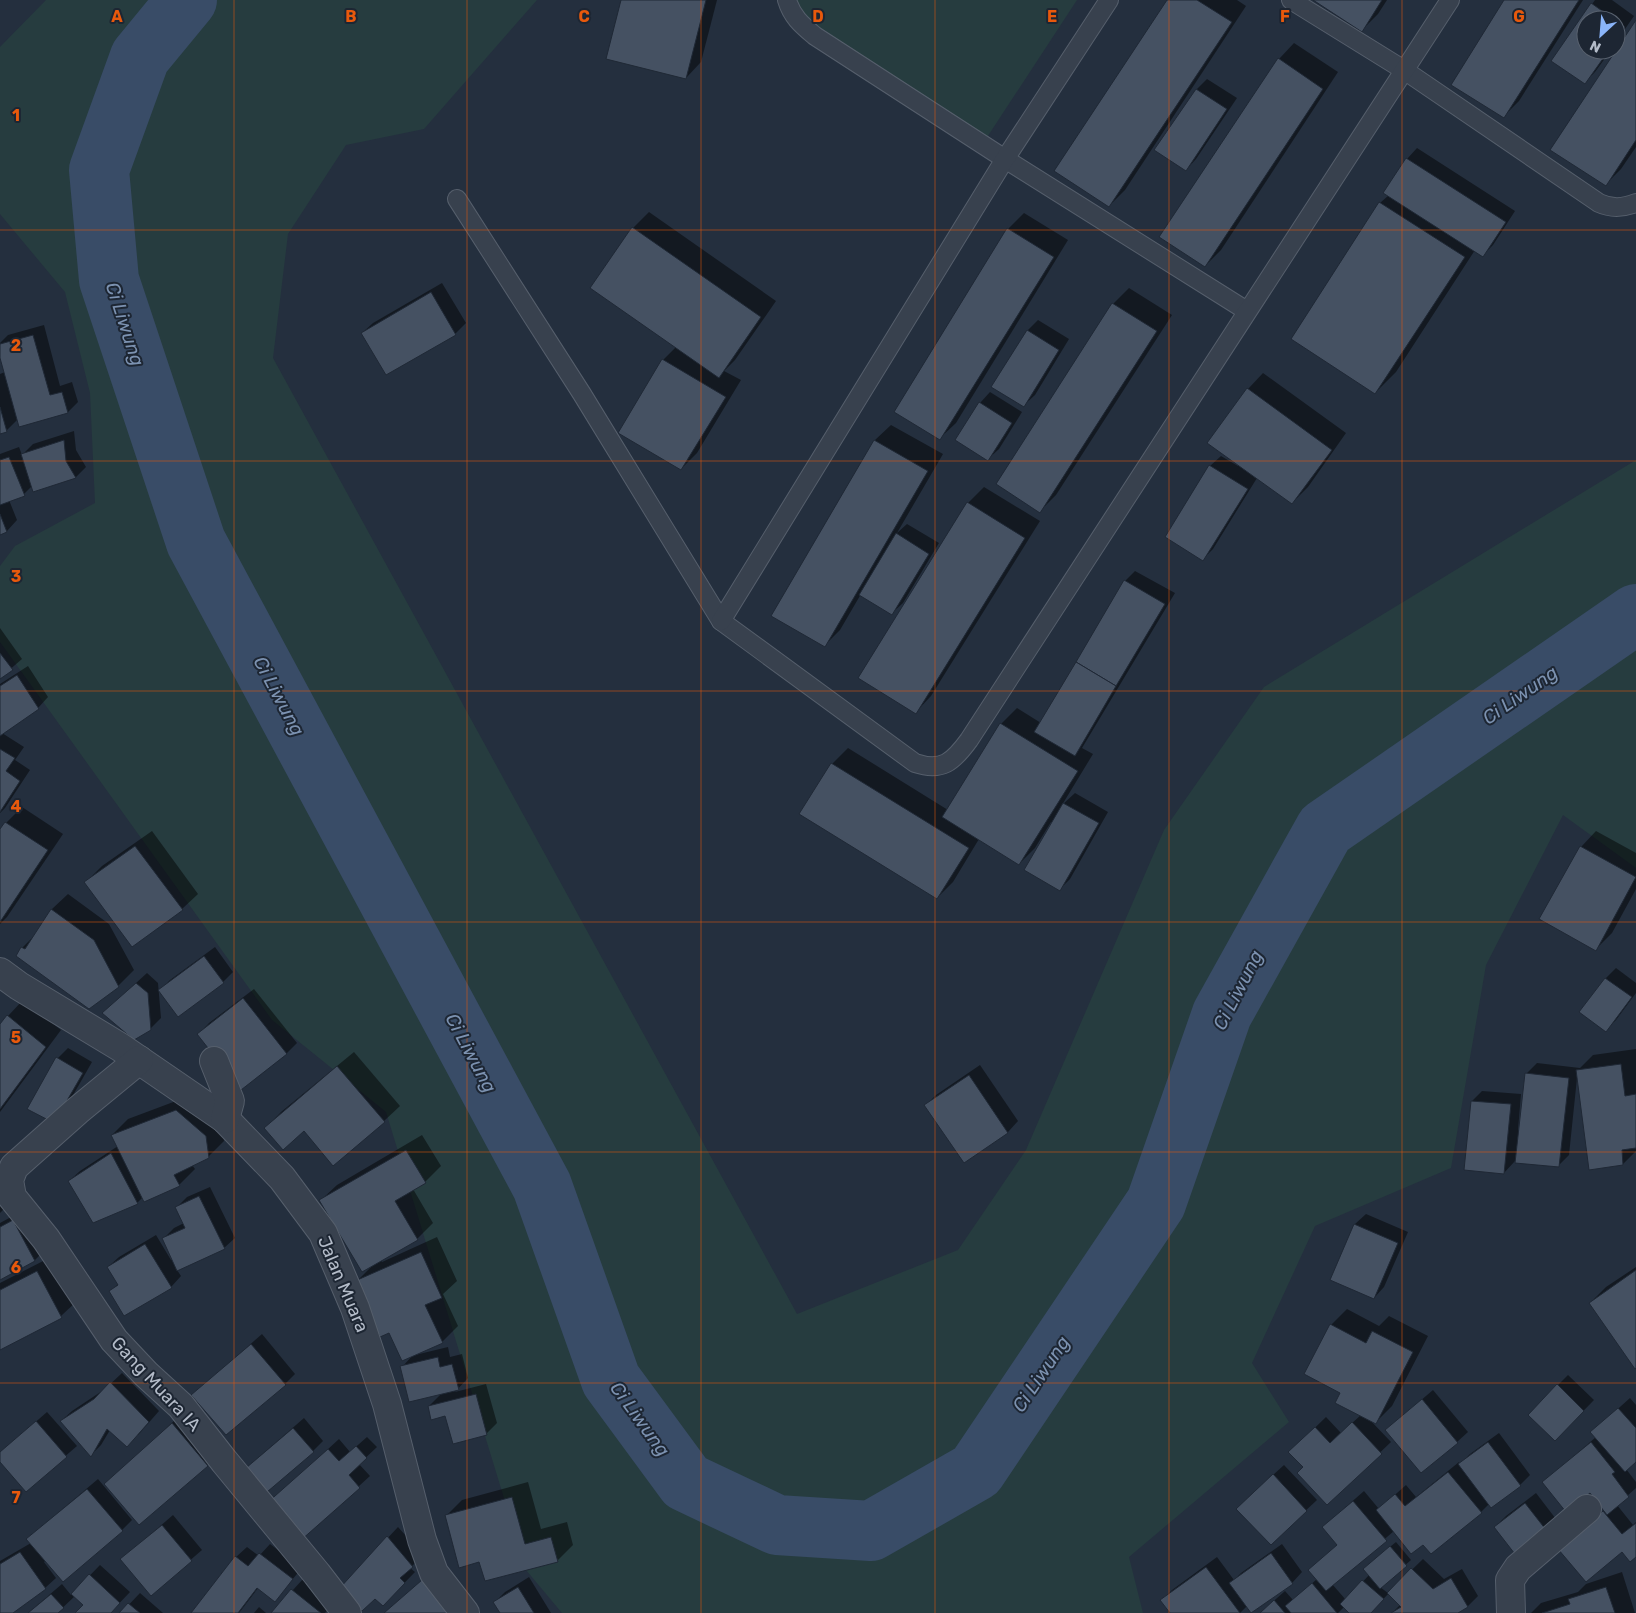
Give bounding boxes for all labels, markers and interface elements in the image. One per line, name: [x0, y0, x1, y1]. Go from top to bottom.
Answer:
text: A: [111, 7, 123, 26]
text: B: [345, 7, 357, 26]
text: C: [578, 7, 590, 26]
text: D: [812, 7, 824, 26]
text: E: [1047, 7, 1057, 26]
text: F: [1280, 7, 1290, 26]
text: G: [1513, 7, 1525, 26]
north arrow: [1576, 10, 1626, 60]
text: N: [1587, 36, 1604, 56]
text: 1: [12, 106, 20, 125]
water label: Ci Liwung: [101, 279, 149, 369]
text: 2: [11, 336, 21, 355]
text: 3: [11, 567, 21, 586]
water label: Ci Liwung: [248, 652, 310, 740]
water label: Ci Liwung: [1478, 661, 1562, 729]
text: 4: [11, 797, 22, 816]
water label: Ci Liwung: [1208, 946, 1268, 1034]
water label: Ci Liwung: [440, 1009, 502, 1097]
text: 5: [11, 1028, 21, 1047]
street label: Jalan Muara: [313, 1232, 373, 1336]
text: 6: [11, 1258, 21, 1277]
street label: Gang Muara IA: [107, 1332, 205, 1436]
water label: Ci Liwung: [1007, 1332, 1075, 1416]
water label: Ci Liwung: [605, 1377, 675, 1461]
text: 7: [11, 1488, 21, 1507]

